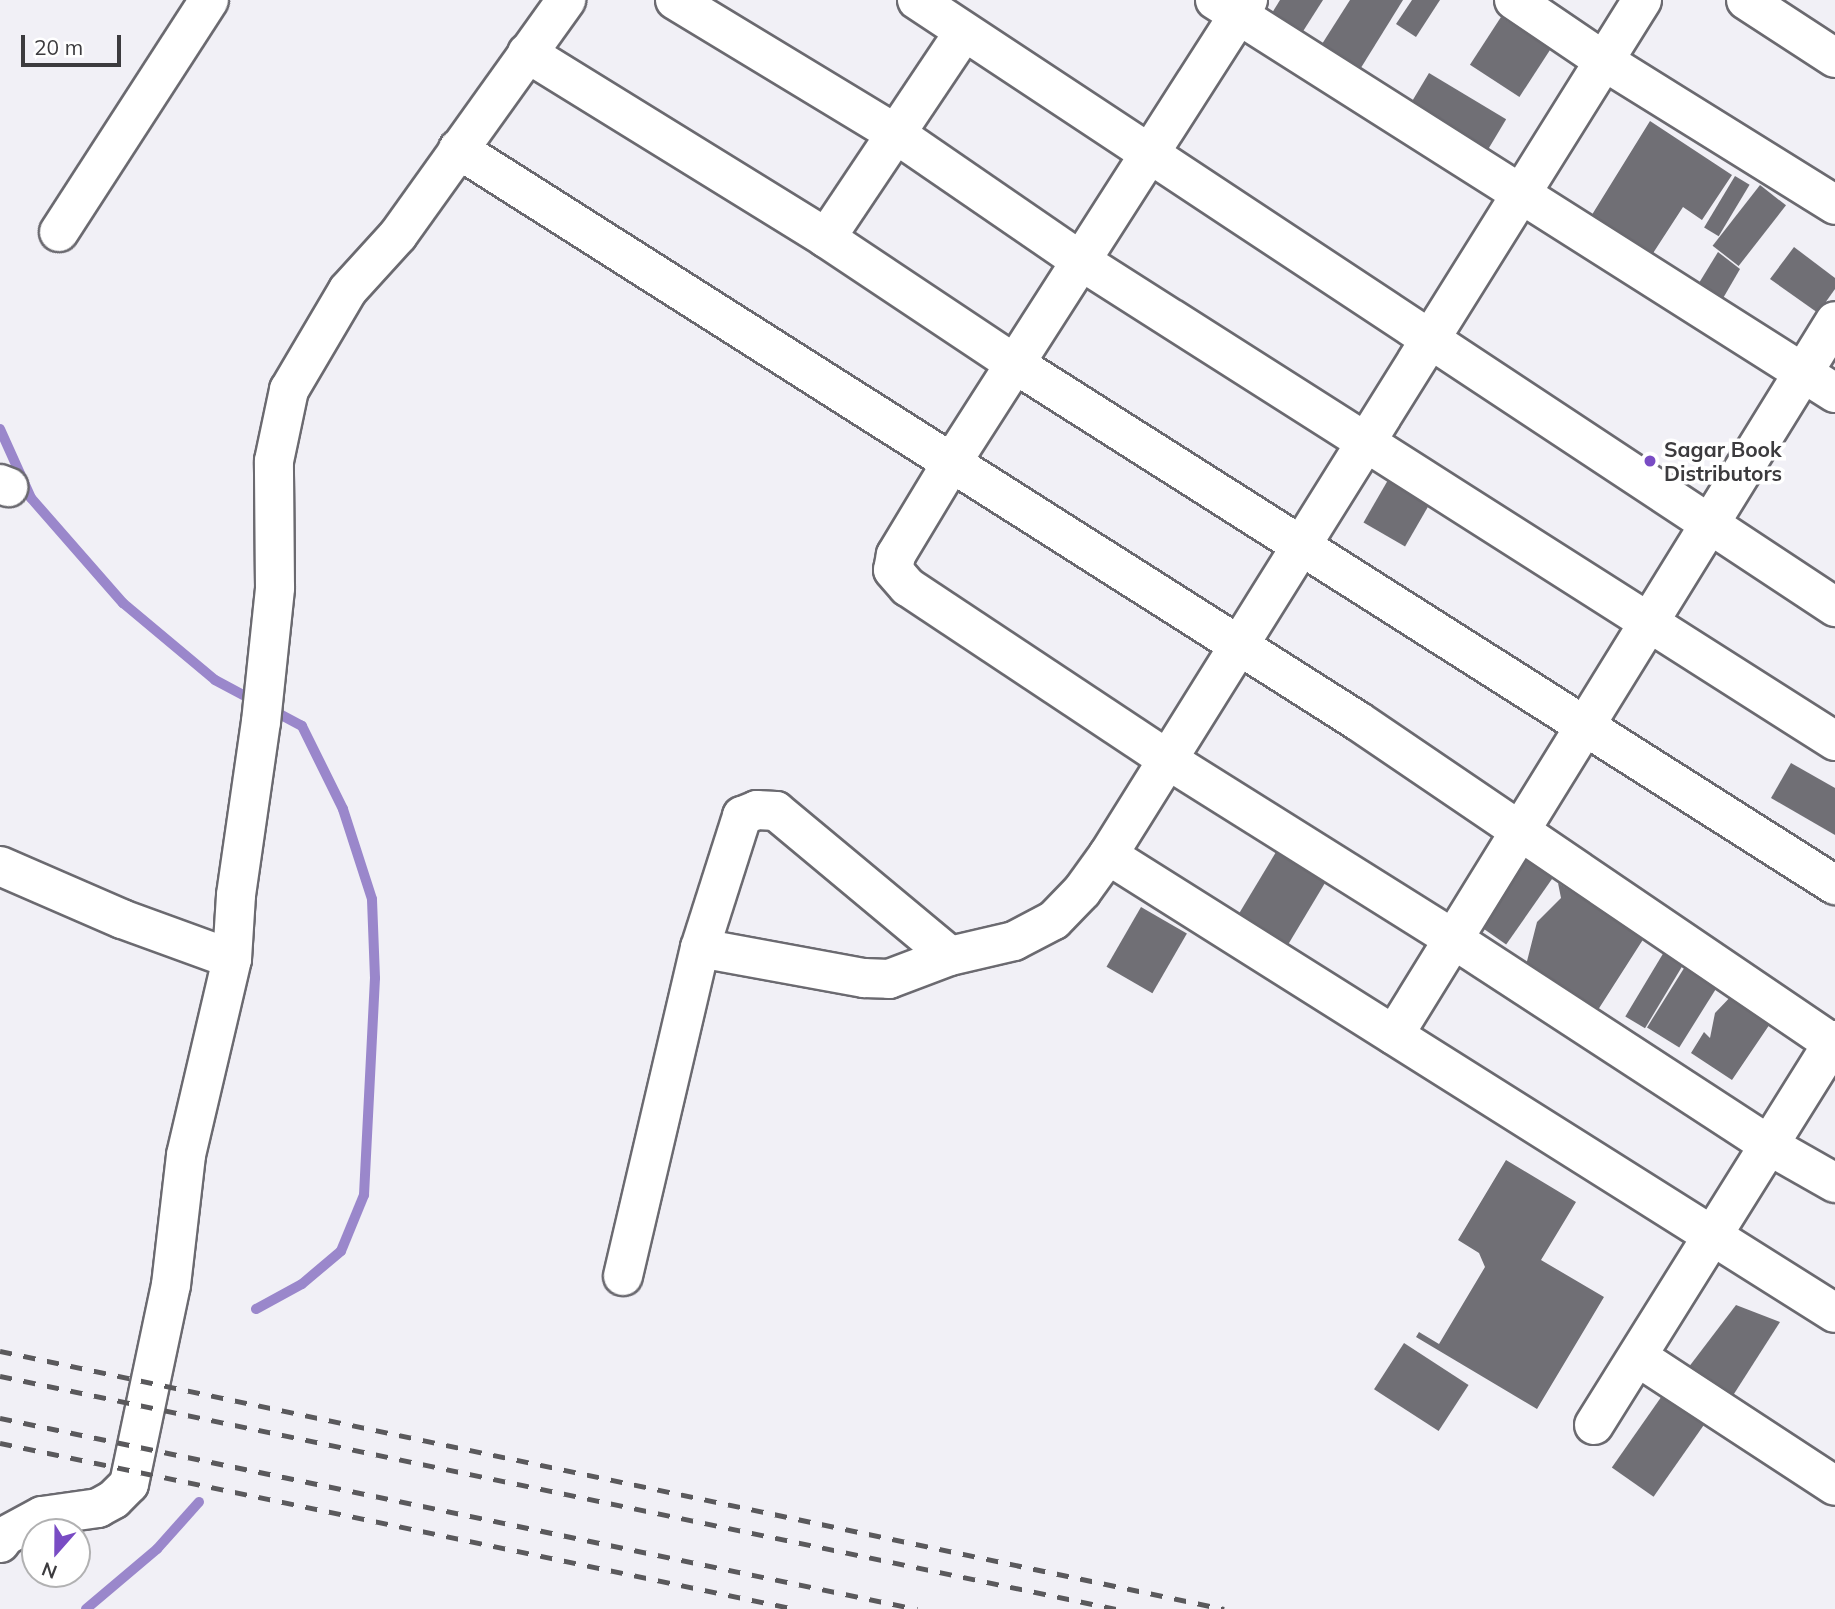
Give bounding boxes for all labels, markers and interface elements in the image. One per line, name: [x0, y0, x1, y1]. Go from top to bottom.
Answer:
scale bar: [24, 21, 124, 65]
text: 20 m: [34, 34, 83, 60]
place label: Sagar Book Distributors: [1664, 436, 1782, 486]
marker: Sagar Book Distributors: [1642, 453, 1658, 469]
north arrow: [21, 1518, 91, 1588]
text: N: [38, 1557, 60, 1585]

